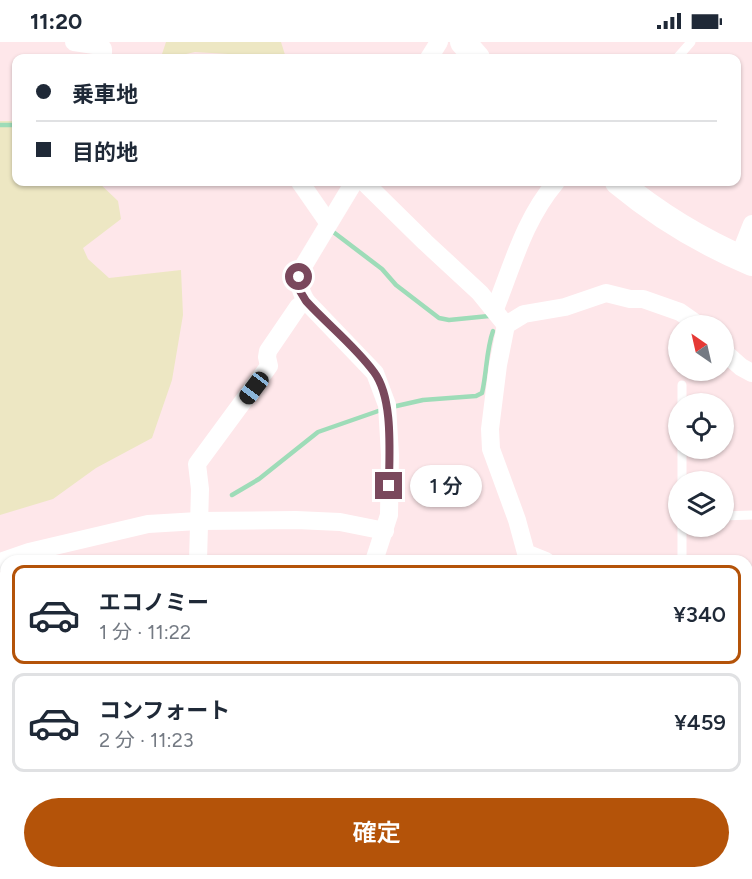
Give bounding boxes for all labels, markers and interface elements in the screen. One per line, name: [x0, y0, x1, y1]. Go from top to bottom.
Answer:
text: 11:20: [30, 8, 82, 35]
text: 乗車地: [72, 81, 138, 108]
text: 目的地: [72, 139, 138, 166]
route start: [285, 263, 312, 290]
north arrow: [668, 315, 734, 381]
map controls: [668, 315, 734, 537]
car: [236, 368, 272, 408]
button: locate: [668, 393, 734, 459]
callout: 1 分: [410, 465, 482, 507]
button: layers: [668, 471, 734, 537]
route end: [375, 472, 402, 499]
text: 1 分: [429, 474, 463, 498]
icon: car: [27, 588, 81, 642]
text: エコノミー: [99, 589, 209, 616]
text: ¥340: [673, 601, 726, 628]
text: 1 分 · 11:22: [99, 620, 191, 644]
icon: car: [27, 696, 81, 750]
text: コンフォート: [99, 697, 230, 724]
text: ¥459: [674, 709, 726, 736]
text: 2 分 · 11:23: [99, 728, 194, 752]
button: 確定: [24, 798, 729, 867]

